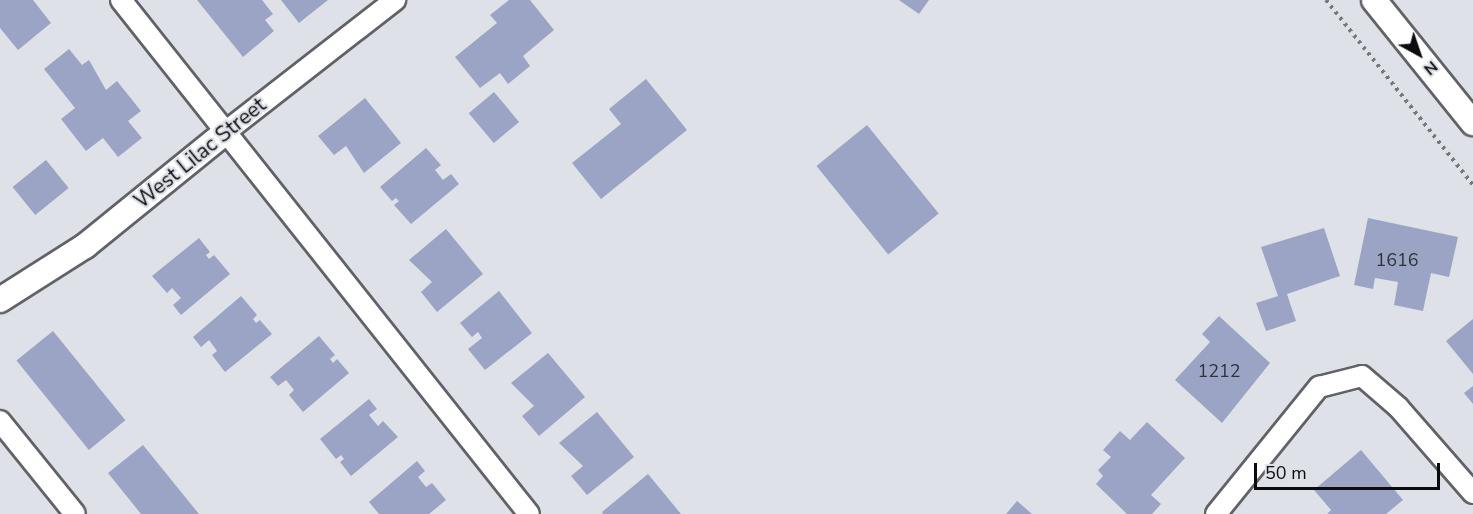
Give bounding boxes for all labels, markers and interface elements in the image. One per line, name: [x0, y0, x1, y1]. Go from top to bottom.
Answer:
north arrow: [1389, 24, 1449, 84]
text: N: [1419, 56, 1442, 80]
street label: West Lilac Street: [129, 92, 271, 214]
house number: 1616: [1375, 249, 1419, 271]
house number: 1212: [1197, 360, 1241, 382]
scale bar: [1257, 451, 1443, 489]
text: 50 m: [1265, 461, 1307, 485]

